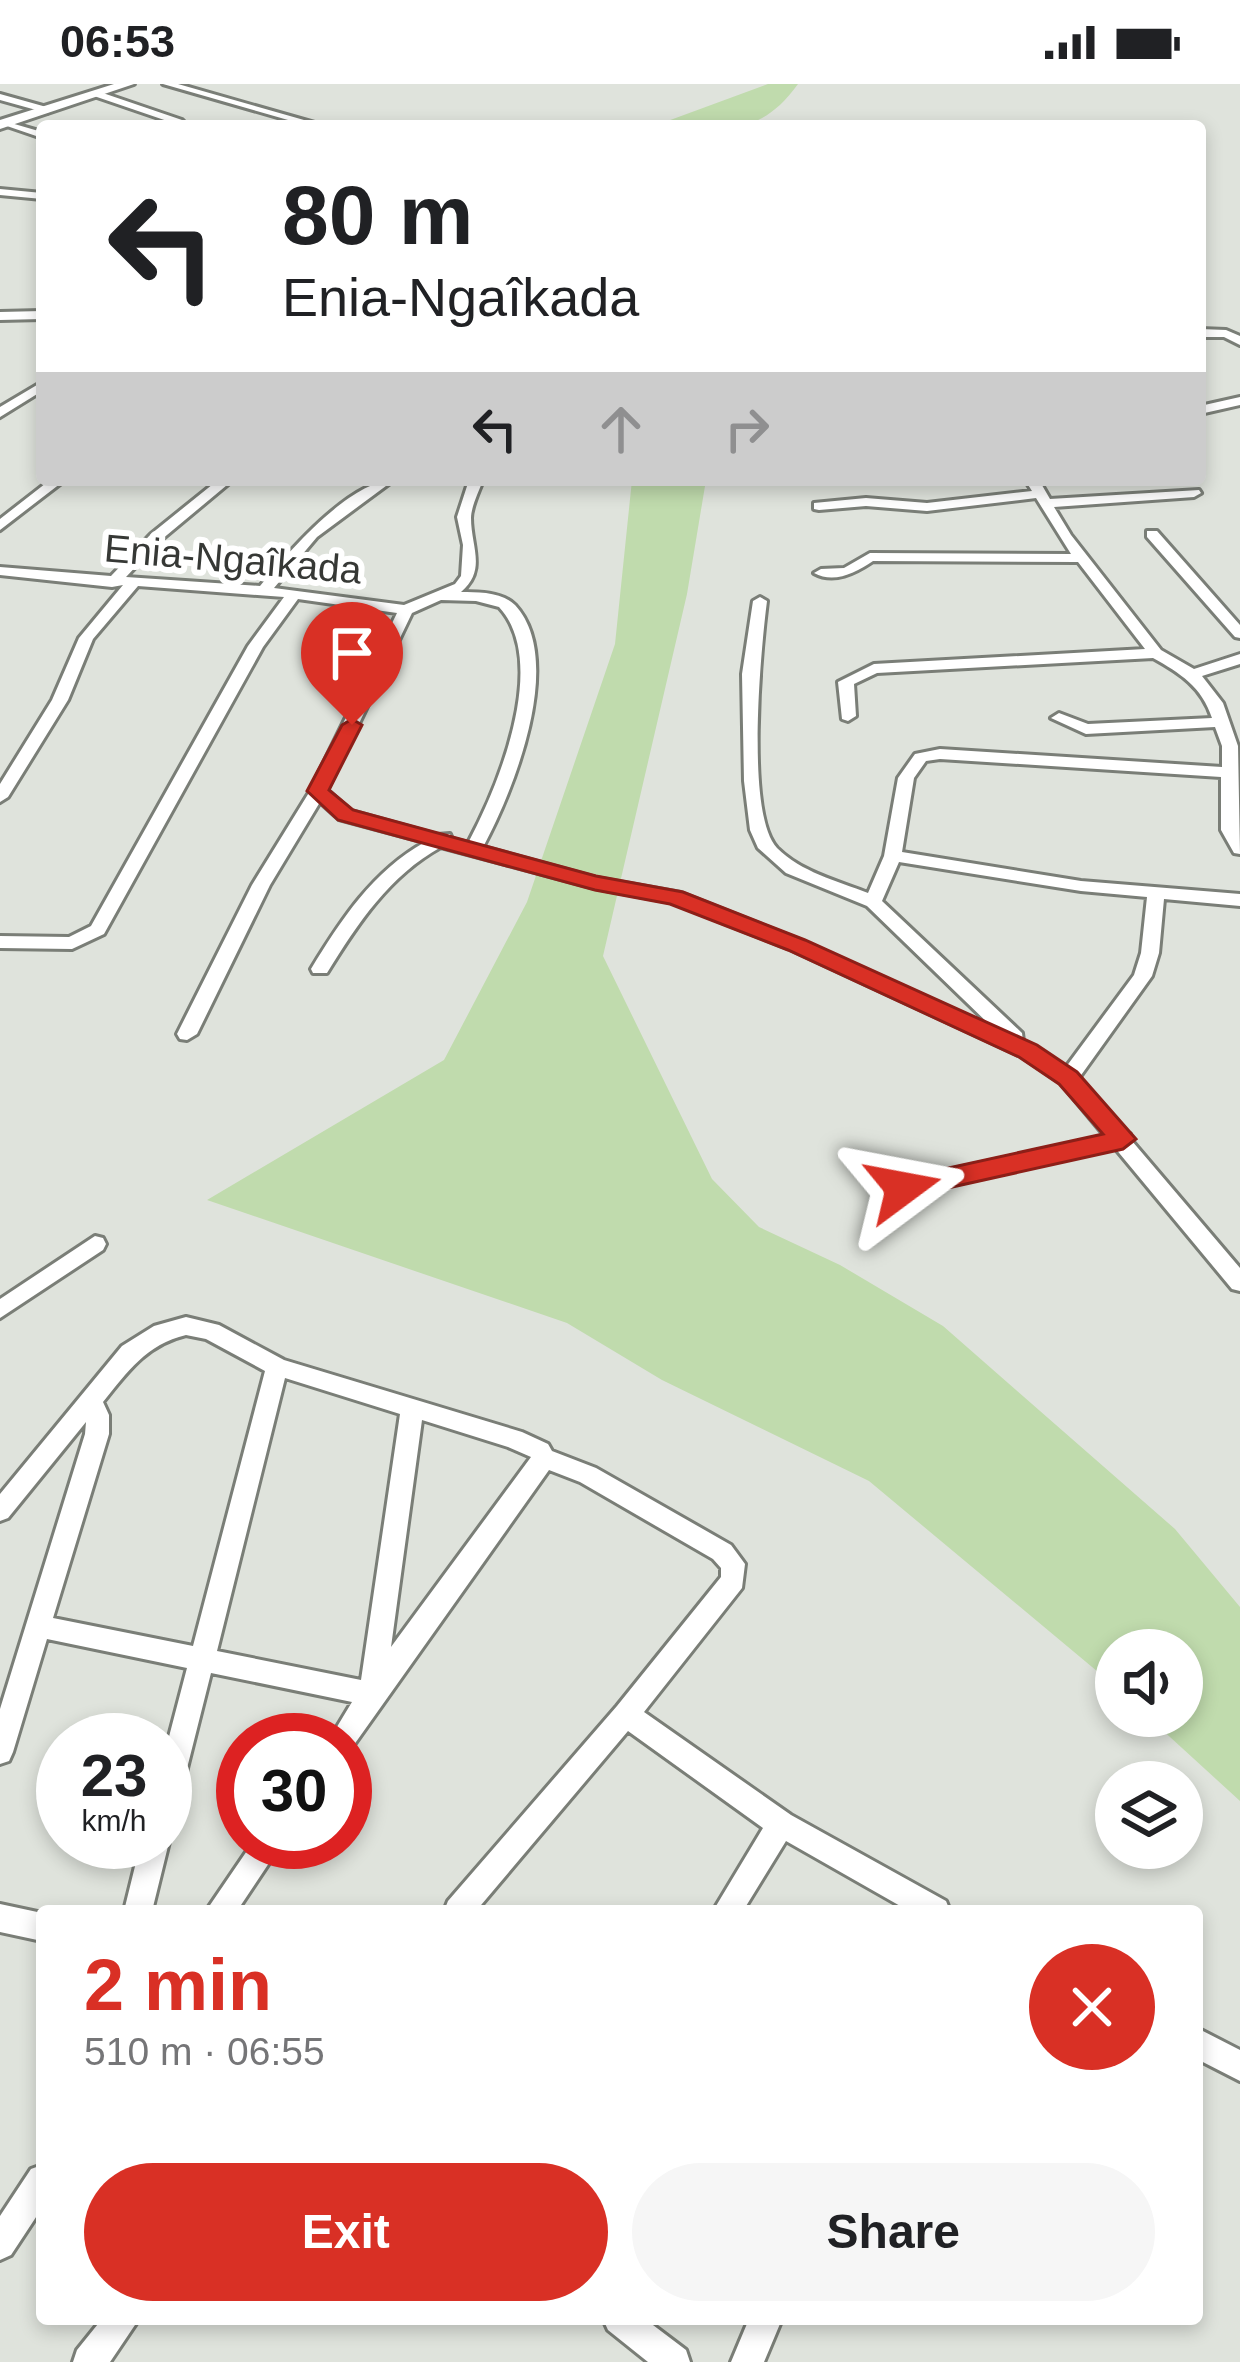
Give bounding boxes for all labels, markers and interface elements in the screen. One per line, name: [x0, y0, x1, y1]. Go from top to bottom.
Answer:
text: 06:53: [60, 16, 175, 67]
icon: left: [84, 168, 240, 324]
text: 80 m: [282, 168, 473, 262]
text: Enia-Ngaîkada: [282, 267, 639, 327]
icon: left: [462, 396, 528, 462]
icon: ahead: [588, 396, 654, 462]
icon: right: [714, 396, 780, 462]
street label: Enia-Ngaîkada: [103, 526, 364, 592]
pin: [301, 602, 403, 725]
icon: arrive: [319, 620, 385, 686]
position arrow: [840, 1125, 966, 1251]
map controls: [1095, 1629, 1203, 1869]
button: sound: [1095, 1629, 1203, 1737]
speed limit sign: 30: [216, 1713, 372, 1869]
text: 23: [81, 1742, 147, 1809]
button: layers: [1095, 1761, 1203, 1869]
text: km/h: [81, 1804, 147, 1837]
button: close: [1029, 1944, 1155, 2070]
text: 2 min: [84, 1945, 272, 2025]
text: 510 m · 06:55: [84, 2030, 325, 2073]
button: Exit: [84, 2163, 608, 2301]
button: Share: [632, 2163, 1155, 2301]

